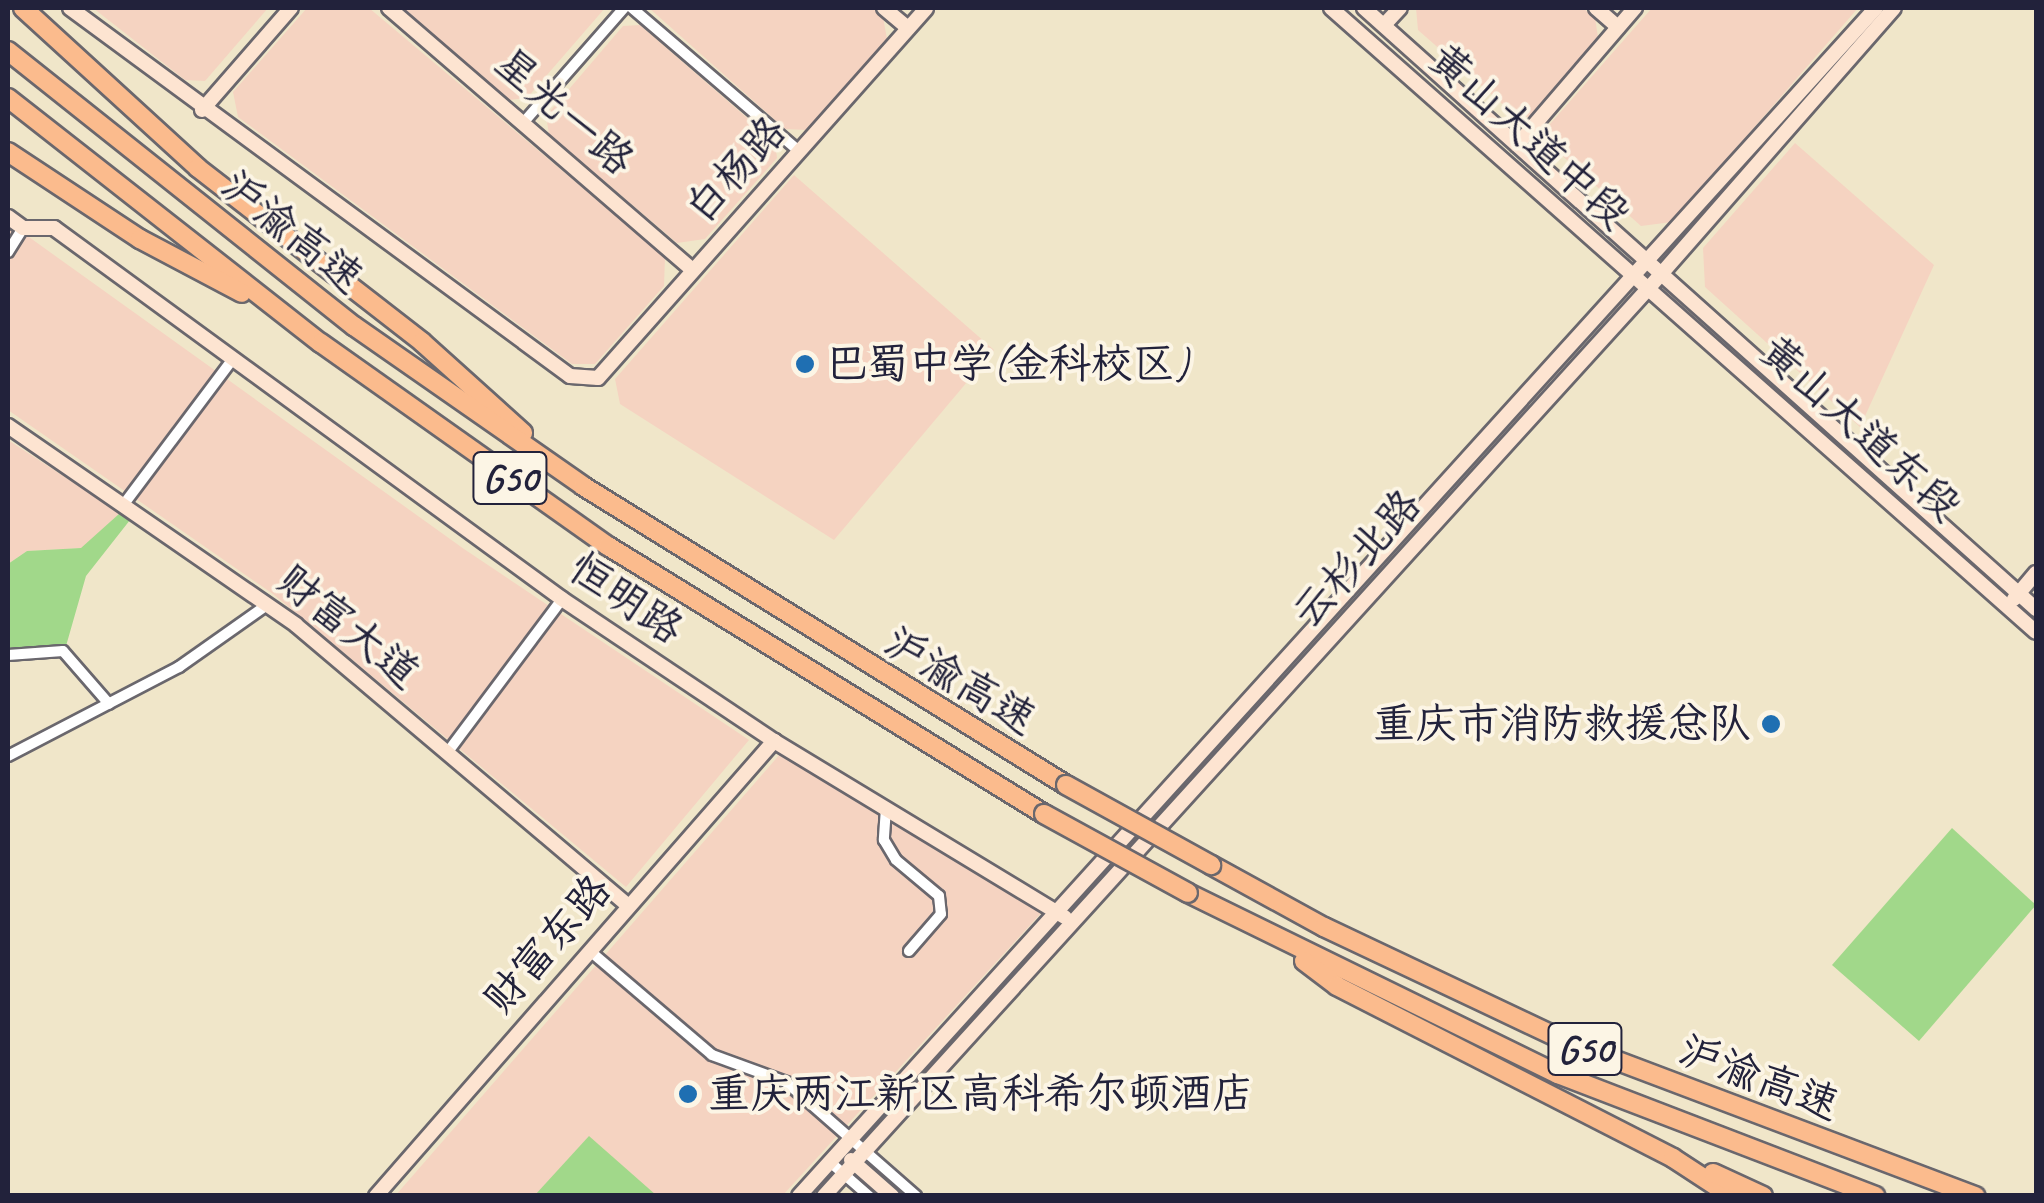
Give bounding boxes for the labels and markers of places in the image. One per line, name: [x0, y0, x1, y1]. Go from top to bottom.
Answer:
place label: 巴蜀中学(金科校区): [825, 339, 1189, 389]
marker: 巴蜀中学(金科校区): [794, 353, 816, 375]
place label: 重庆市消防救援总队: [1373, 699, 1751, 749]
marker: 重庆市消防救援总队: [1760, 713, 1782, 735]
place label: 重庆两江新区高科希尔顿酒店: [708, 1069, 1254, 1119]
marker: 重庆两江新区高科希尔顿酒店: [677, 1083, 699, 1105]

